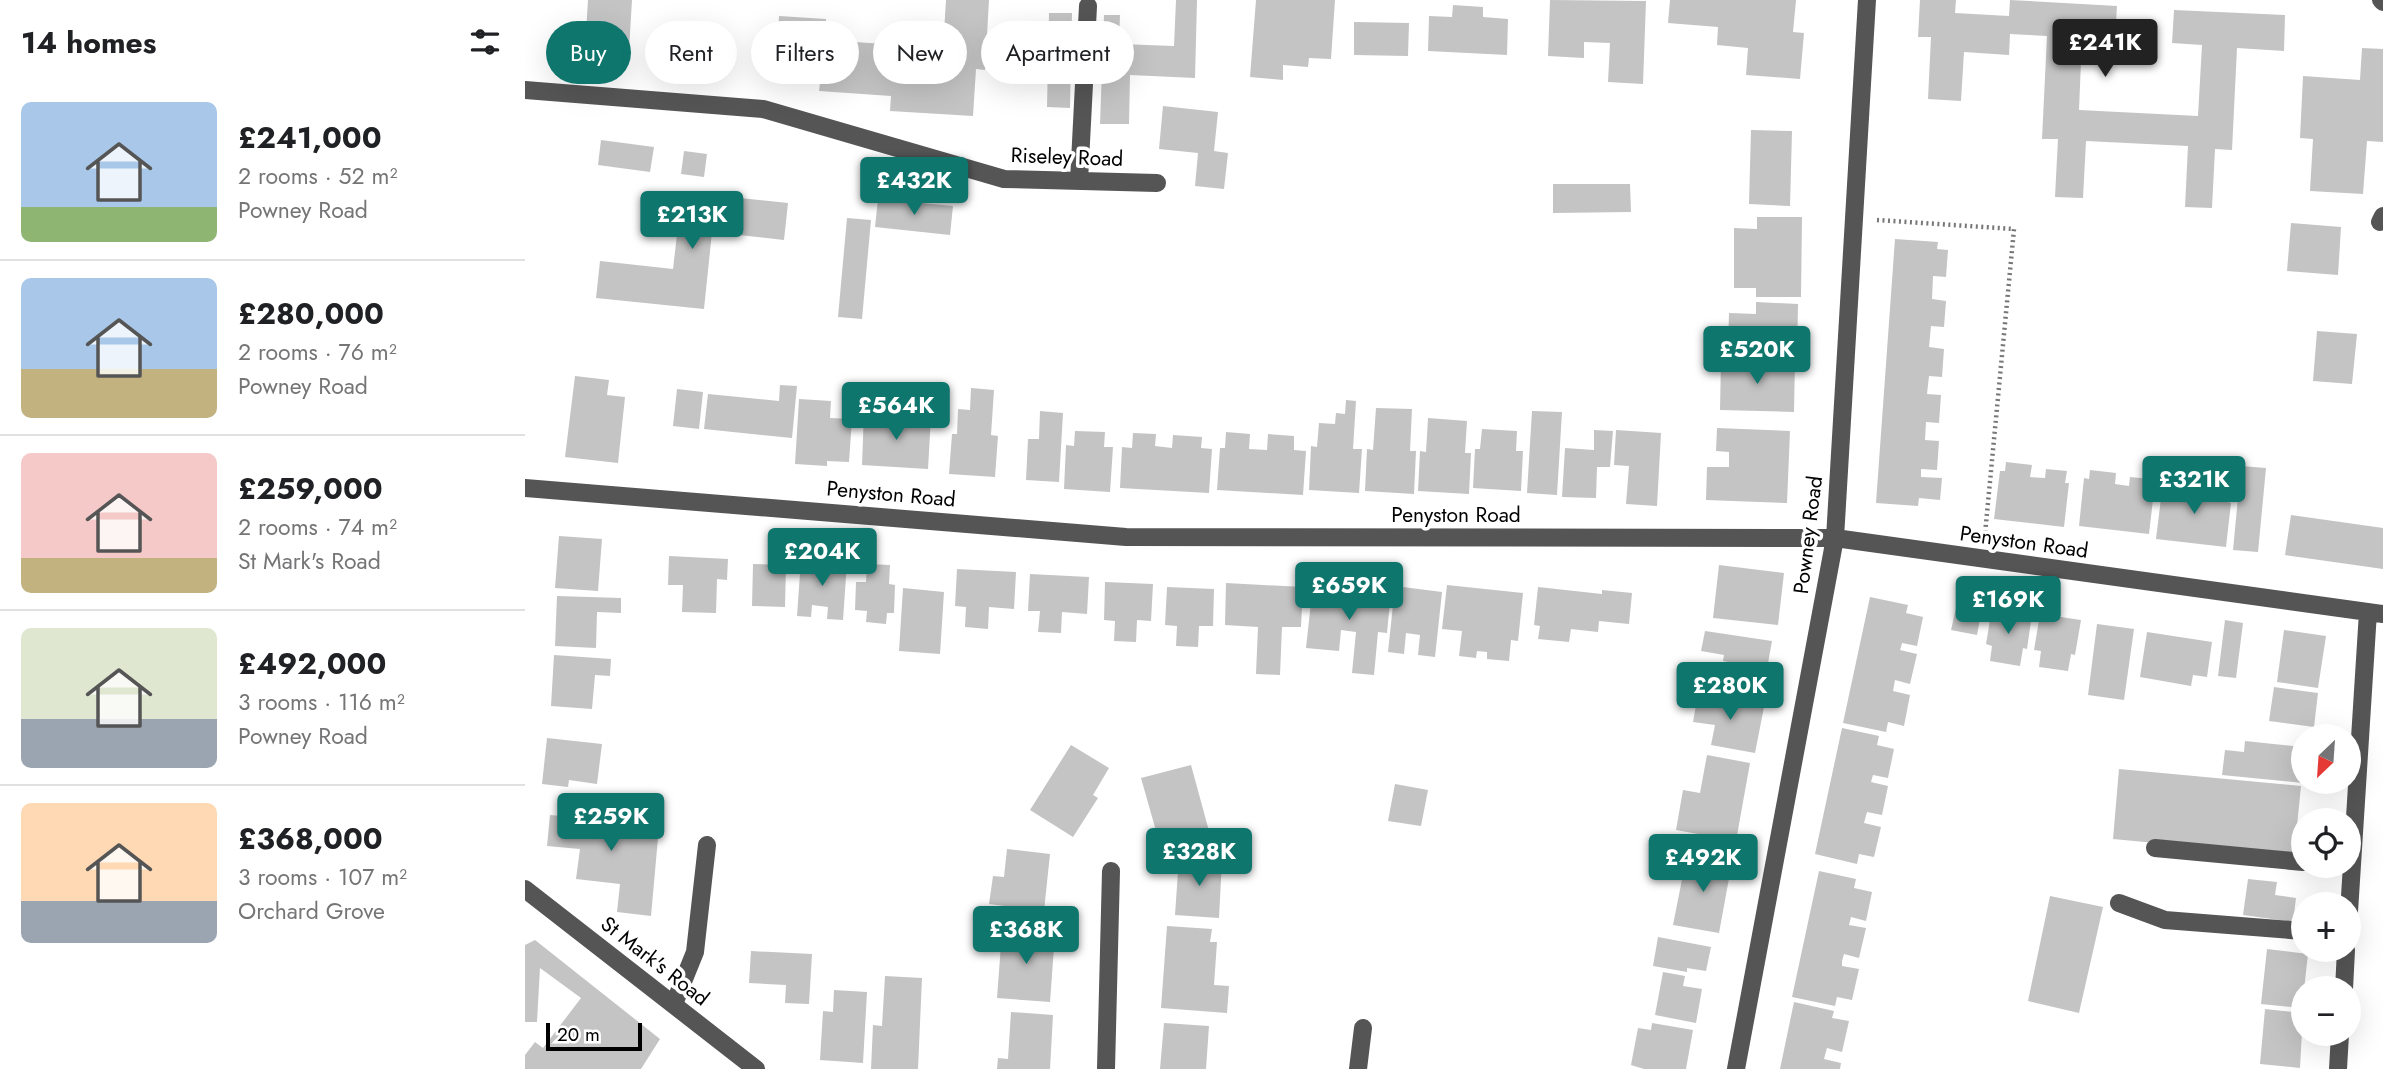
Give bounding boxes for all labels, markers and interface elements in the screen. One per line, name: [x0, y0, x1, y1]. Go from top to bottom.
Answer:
pin: £241K: [2056, 20, 2154, 79]
text: 14 homes: [21, 21, 156, 64]
chip: Buy: [546, 21, 631, 84]
chip: Rent: [645, 21, 737, 84]
chip: Filters: [751, 21, 859, 84]
chip: New: [873, 21, 967, 84]
chip: Apartment: [981, 21, 1134, 84]
icon: filters: [466, 23, 504, 61]
text: £241K: [2069, 25, 2141, 59]
text: £241,000: [238, 116, 382, 159]
icon: home: [77, 130, 161, 214]
street label: Riseley Road: [1010, 140, 1124, 174]
pin: £432K: [865, 158, 963, 217]
text: 2 rooms · 52 m²: [238, 159, 397, 193]
text: £432K: [876, 163, 952, 197]
pin: £213K: [643, 191, 741, 251]
text: Powney Road: [238, 193, 368, 227]
text: £213K: [656, 197, 728, 231]
text: £280,000: [238, 292, 384, 335]
icon: home: [77, 306, 161, 390]
pin: £520K: [1708, 326, 1806, 386]
text: £520K: [1719, 332, 1795, 366]
text: 2 rooms · 76 m²: [238, 335, 397, 369]
text: Powney Road: [238, 369, 368, 403]
pin: £564K: [847, 382, 945, 442]
text: £564K: [858, 388, 934, 422]
pin: £321K: [2145, 456, 2243, 516]
text: £321K: [2158, 462, 2230, 496]
text: £259,000: [238, 467, 383, 510]
street label: Penyston Road: [825, 473, 957, 515]
street label: Powney Road: [1786, 474, 1830, 596]
icon: home: [77, 481, 161, 565]
street label: Penyston Road: [1391, 500, 1521, 530]
text: 2 rooms · 74 m²: [238, 510, 397, 544]
street label: Penyston Road: [1958, 518, 2090, 566]
pin: £204K: [773, 528, 871, 588]
text: £204K: [784, 534, 860, 568]
text: St Mark's Road: [238, 544, 381, 578]
pin: £659K: [1300, 562, 1398, 622]
text: £659K: [1311, 568, 1387, 602]
pin: £169K: [1959, 576, 2057, 636]
text: £169K: [1972, 582, 2044, 616]
text: £492,000: [238, 642, 386, 685]
icon: home: [77, 656, 161, 740]
pin: £280K: [1681, 662, 1779, 722]
text: £280K: [1693, 668, 1767, 702]
text: 3 rooms · 116 m²: [238, 685, 405, 719]
text: Powney Road: [238, 719, 368, 753]
north arrow: [2291, 724, 2361, 794]
map controls: [2291, 724, 2361, 1046]
pin: £259K: [562, 794, 660, 853]
text: £259K: [573, 799, 649, 833]
button: locate: [2291, 808, 2361, 878]
text: £368,000: [238, 817, 383, 860]
pin: £328K: [1150, 828, 1248, 888]
icon: home: [77, 831, 161, 915]
text: £328K: [1162, 834, 1236, 868]
pin: £492K: [1654, 834, 1752, 894]
text: £492K: [1665, 840, 1741, 874]
text: 3 rooms · 107 m²: [238, 860, 407, 894]
button: +: [2291, 892, 2361, 962]
text: Orchard Grove: [238, 894, 385, 928]
pin: £368K: [977, 906, 1075, 966]
street label: St Mark's Road: [594, 909, 716, 1013]
text: £368K: [989, 912, 1063, 946]
button: −: [2291, 976, 2361, 1046]
scale bar: [546, 1020, 642, 1052]
text: 20 m: [557, 1021, 600, 1048]

